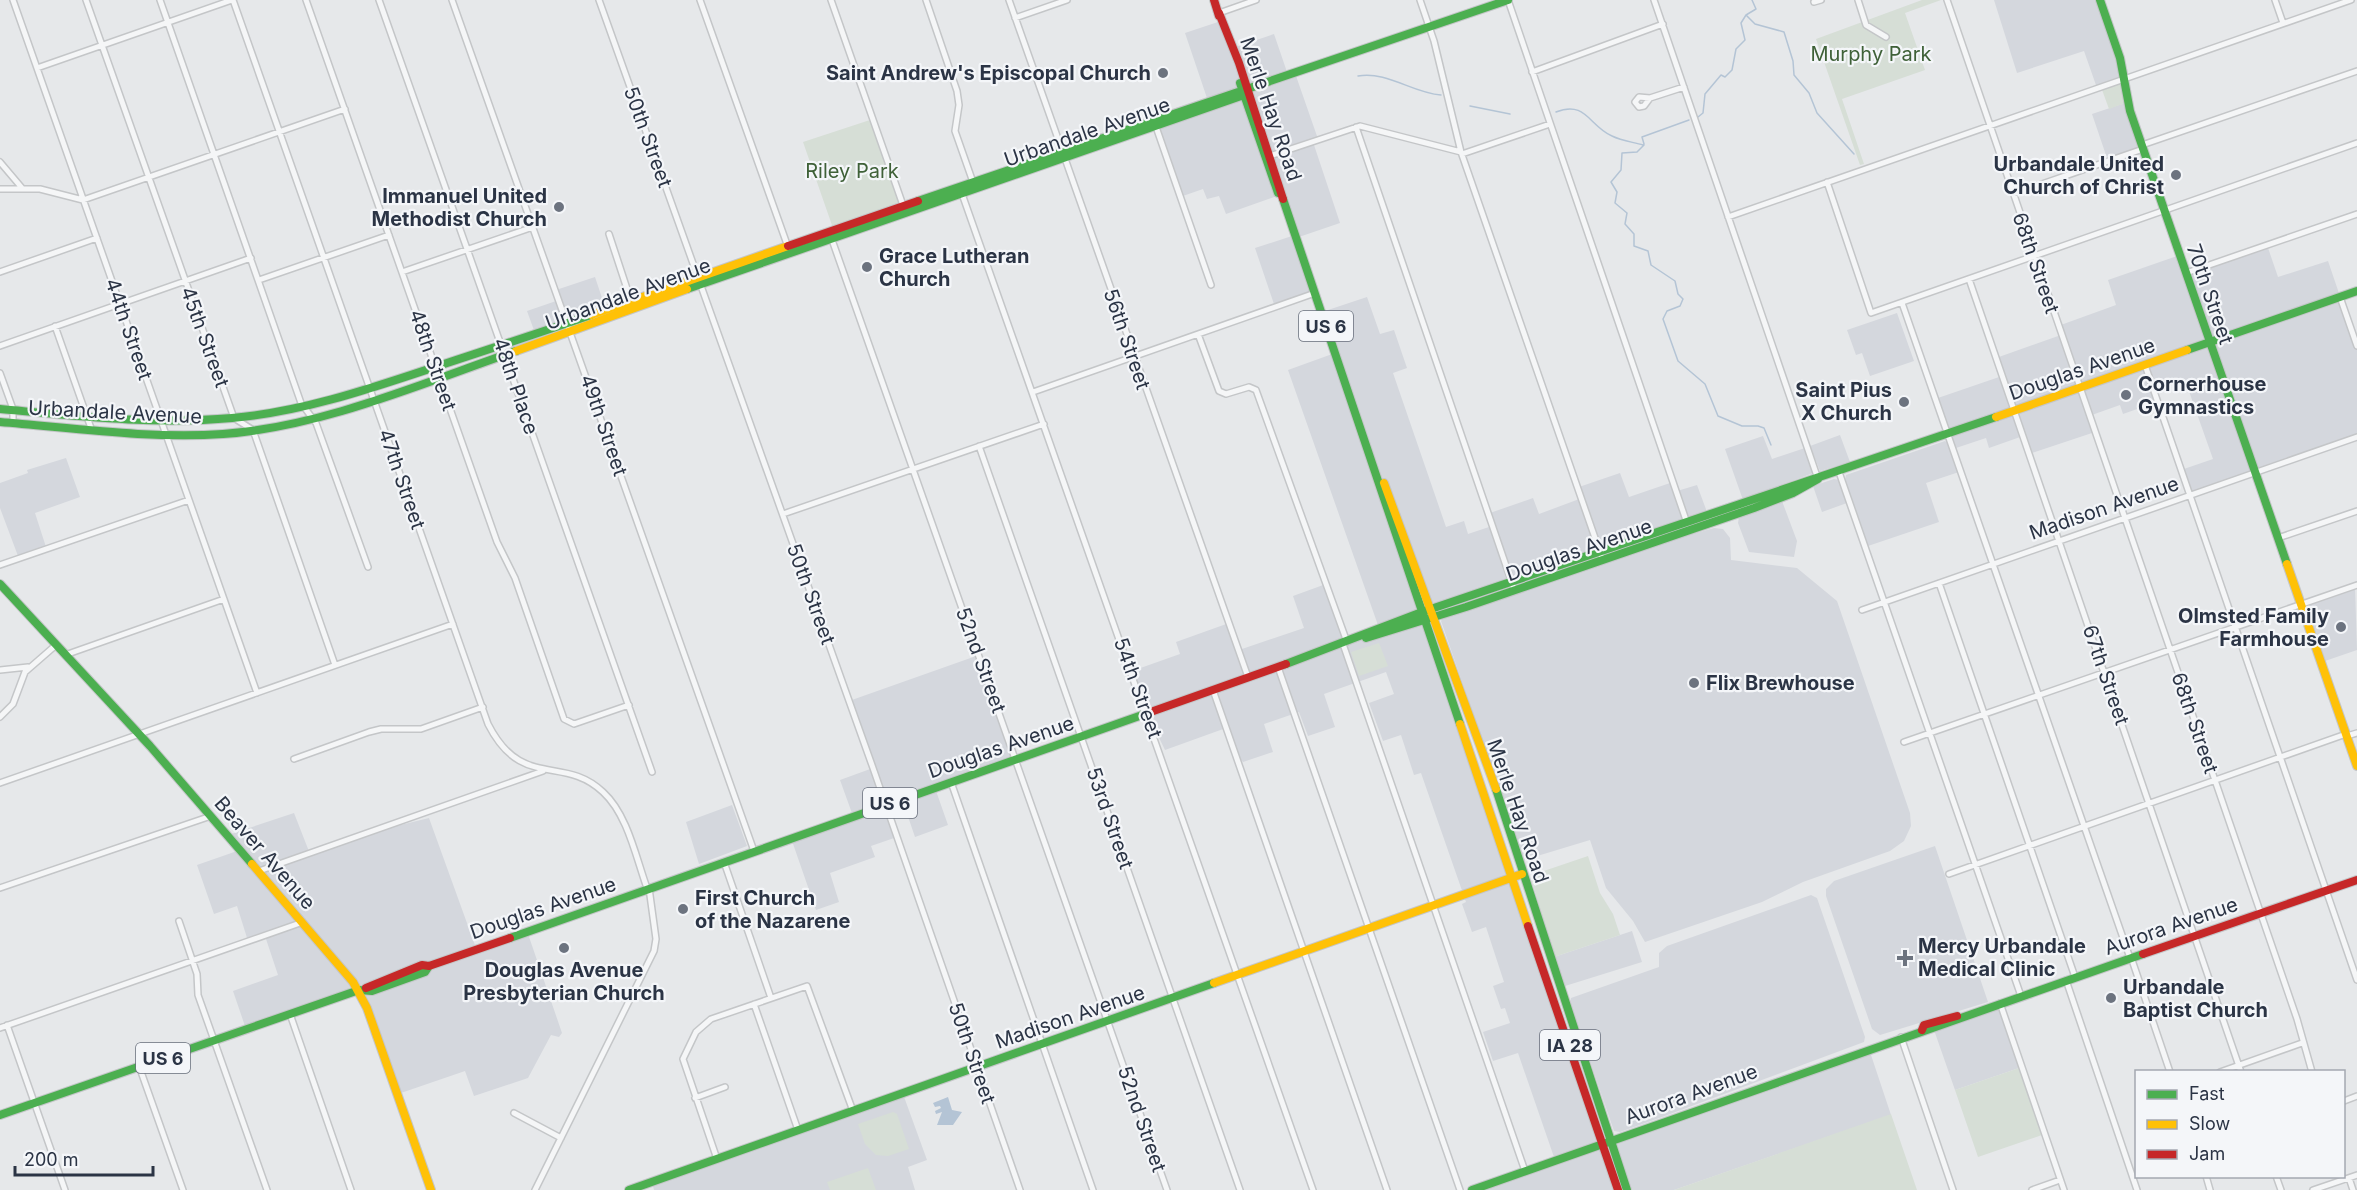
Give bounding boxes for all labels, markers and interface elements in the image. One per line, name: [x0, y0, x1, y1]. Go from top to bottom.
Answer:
street label: Merle Hay Road: [1235, 34, 1307, 184]
park label: Murphy Park: [1810, 42, 1932, 66]
place label: Saint Andrew's Episcopal Church: [826, 61, 1151, 85]
marker: Saint Andrew's Episcopal Church: [1156, 66, 1170, 80]
street label: 50th Street: [619, 83, 677, 191]
street label: Urbandale Avenue: [1001, 92, 1173, 172]
place label: Urbandale United Church of Christ: [1994, 152, 2164, 199]
park label: Riley Park: [805, 159, 899, 183]
marker: Urbandale United Church of Christ: [2169, 168, 2183, 182]
place label: Immanuel United Methodist Church: [372, 184, 547, 231]
marker: Immanuel United Methodist Church: [552, 200, 566, 214]
street label: 68th Street: [2008, 209, 2065, 317]
street label: 70th Street: [2182, 241, 2238, 348]
place label: Grace Lutheran Church: [879, 244, 1029, 291]
street label: Urbandale Avenue: [542, 253, 714, 335]
marker: Grace Lutheran Church: [860, 260, 874, 274]
street label: 44th Street: [100, 275, 158, 384]
street label: 45th Street: [176, 283, 234, 391]
street label: 56th Street: [1099, 285, 1156, 393]
street label: 48th Street: [404, 306, 462, 414]
road number: US 6: [1299, 311, 1353, 341]
street label: Douglas Avenue: [2006, 333, 2158, 405]
street label: 48th Place: [488, 334, 544, 438]
street label: 49th Street: [575, 371, 633, 479]
place label: Cornerhouse Gymnastics: [2138, 372, 2267, 419]
place label: Saint Pius X Church: [1795, 378, 1892, 425]
marker: Cornerhouse Gymnastics: [2119, 388, 2133, 402]
street label: Urbandale Avenue: [27, 395, 203, 429]
marker: Saint Pius X Church: [1897, 395, 1911, 409]
street label: 47th Street: [374, 426, 431, 533]
street label: Madison Avenue: [2026, 471, 2182, 545]
street label: Douglas Avenue: [1503, 514, 1655, 586]
street label: 50th Street: [782, 540, 840, 648]
street label: 52nd Street: [951, 604, 1011, 716]
place label: Olmsted Family Farmhouse: [2178, 604, 2329, 651]
marker: Olmsted Family Farmhouse: [2334, 620, 2348, 634]
street label: 67th Street: [2078, 622, 2134, 729]
street label: 54th Street: [1109, 634, 1167, 742]
street label: 68th Street: [2167, 669, 2224, 777]
place label: Flix Brewhouse: [1706, 671, 1855, 695]
marker: Flix Brewhouse: [1687, 676, 1701, 690]
street label: Douglas Avenue: [925, 711, 1077, 783]
street label: Merle Hay Road: [1482, 736, 1554, 886]
street label: 53rd Street: [1081, 764, 1139, 872]
road number: US 6: [863, 788, 917, 818]
street label: Beaver Avenue: [209, 792, 321, 914]
street label: Douglas Avenue: [467, 872, 619, 944]
place label: First Church of the Nazarene: [695, 886, 850, 933]
street label: Aurora Avenue: [2101, 892, 2241, 960]
marker: First Church of the Nazarene: [676, 902, 690, 916]
place label: Mercy Urbandale Medical Clinic: [1918, 934, 2086, 981]
marker: Douglas Avenue Presbyterian Church: [557, 941, 571, 955]
marker: Mercy Urbandale Medical Clinic: [1896, 949, 1914, 967]
place label: Douglas Avenue Presbyterian Church: [463, 958, 665, 1005]
place label: Urbandale Baptist Church: [2123, 975, 2268, 1022]
street label: Madison Avenue: [992, 980, 1148, 1054]
marker: Urbandale Baptist Church: [2104, 991, 2118, 1005]
street label: 50th Street: [943, 999, 1001, 1107]
road number: IA 28: [1540, 1030, 1600, 1060]
road number: US 6: [136, 1043, 190, 1073]
street label: Aurora Avenue: [1621, 1059, 1761, 1129]
street label: 52nd Street: [1113, 1063, 1171, 1176]
legend: [2135, 1070, 2345, 1178]
text: Fast: [2189, 1083, 2225, 1104]
text: Slow: [2189, 1113, 2230, 1134]
scale bar: [15, 1139, 153, 1177]
text: Jam: [2189, 1143, 2225, 1164]
text: 200 m: [24, 1149, 79, 1170]

